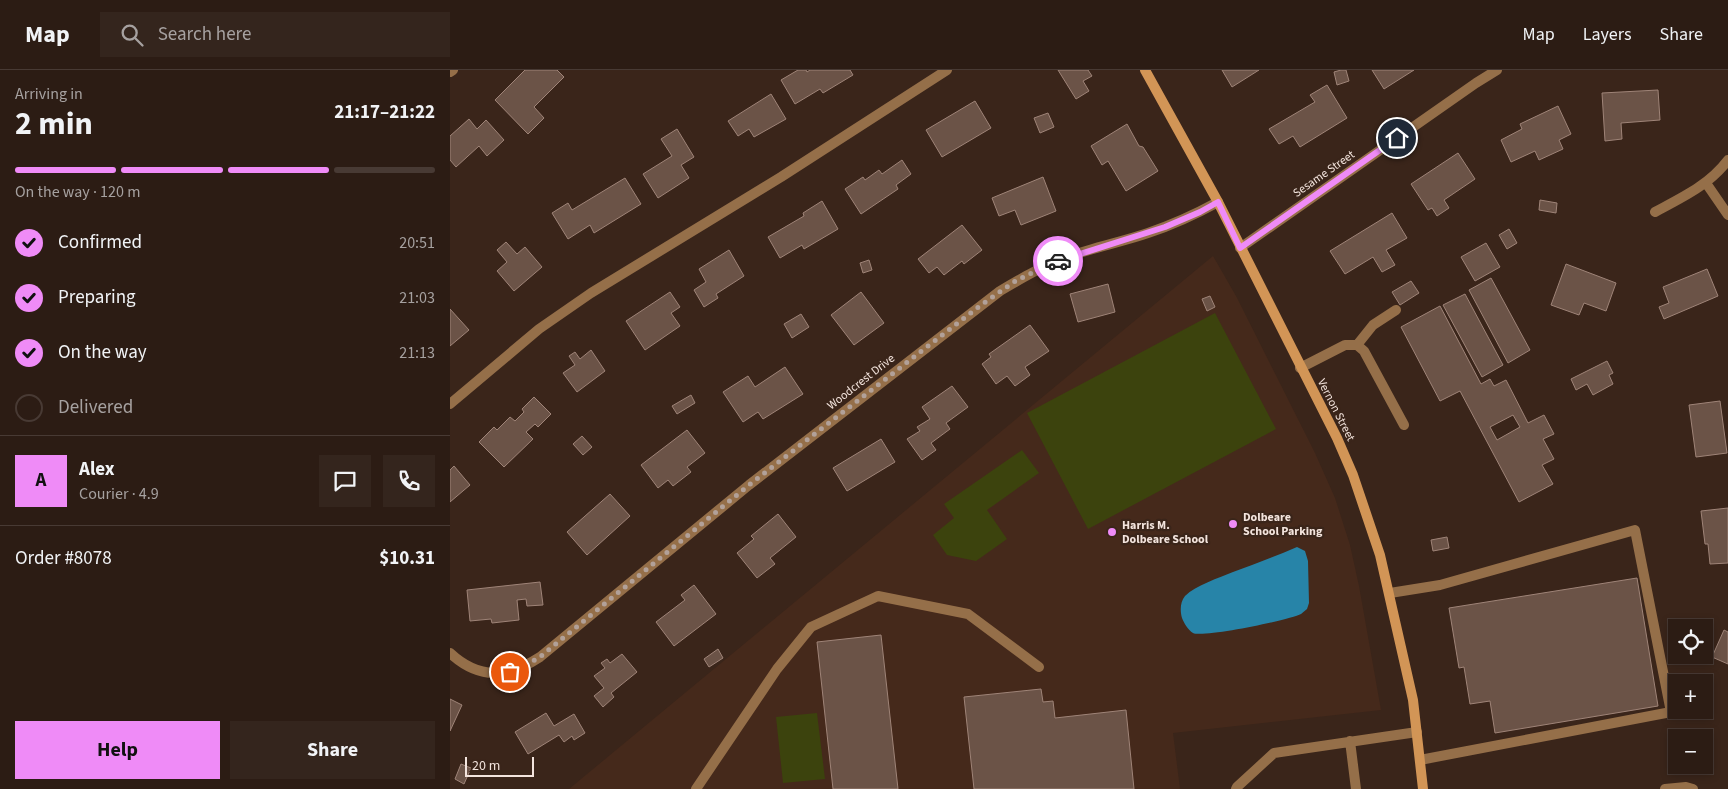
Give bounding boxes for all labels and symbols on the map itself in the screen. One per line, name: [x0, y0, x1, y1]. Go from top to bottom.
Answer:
pin: [1376, 117, 1418, 159]
street label: Sesame Street: [1290, 146, 1358, 202]
courier: [1033, 236, 1083, 286]
street label: Woodcrest Drive: [824, 350, 899, 414]
street label: Vernon Street: [1313, 376, 1359, 444]
place label: Dolbeare School Parking: [1243, 509, 1323, 540]
place label: Harris M. Dolbeare School: [1122, 517, 1209, 548]
marker: Dolbeare School Parking: [1227, 518, 1239, 530]
marker: Harris M. Dolbeare School: [1106, 526, 1118, 538]
pin: [489, 651, 531, 693]
scale bar: [465, 754, 534, 777]

